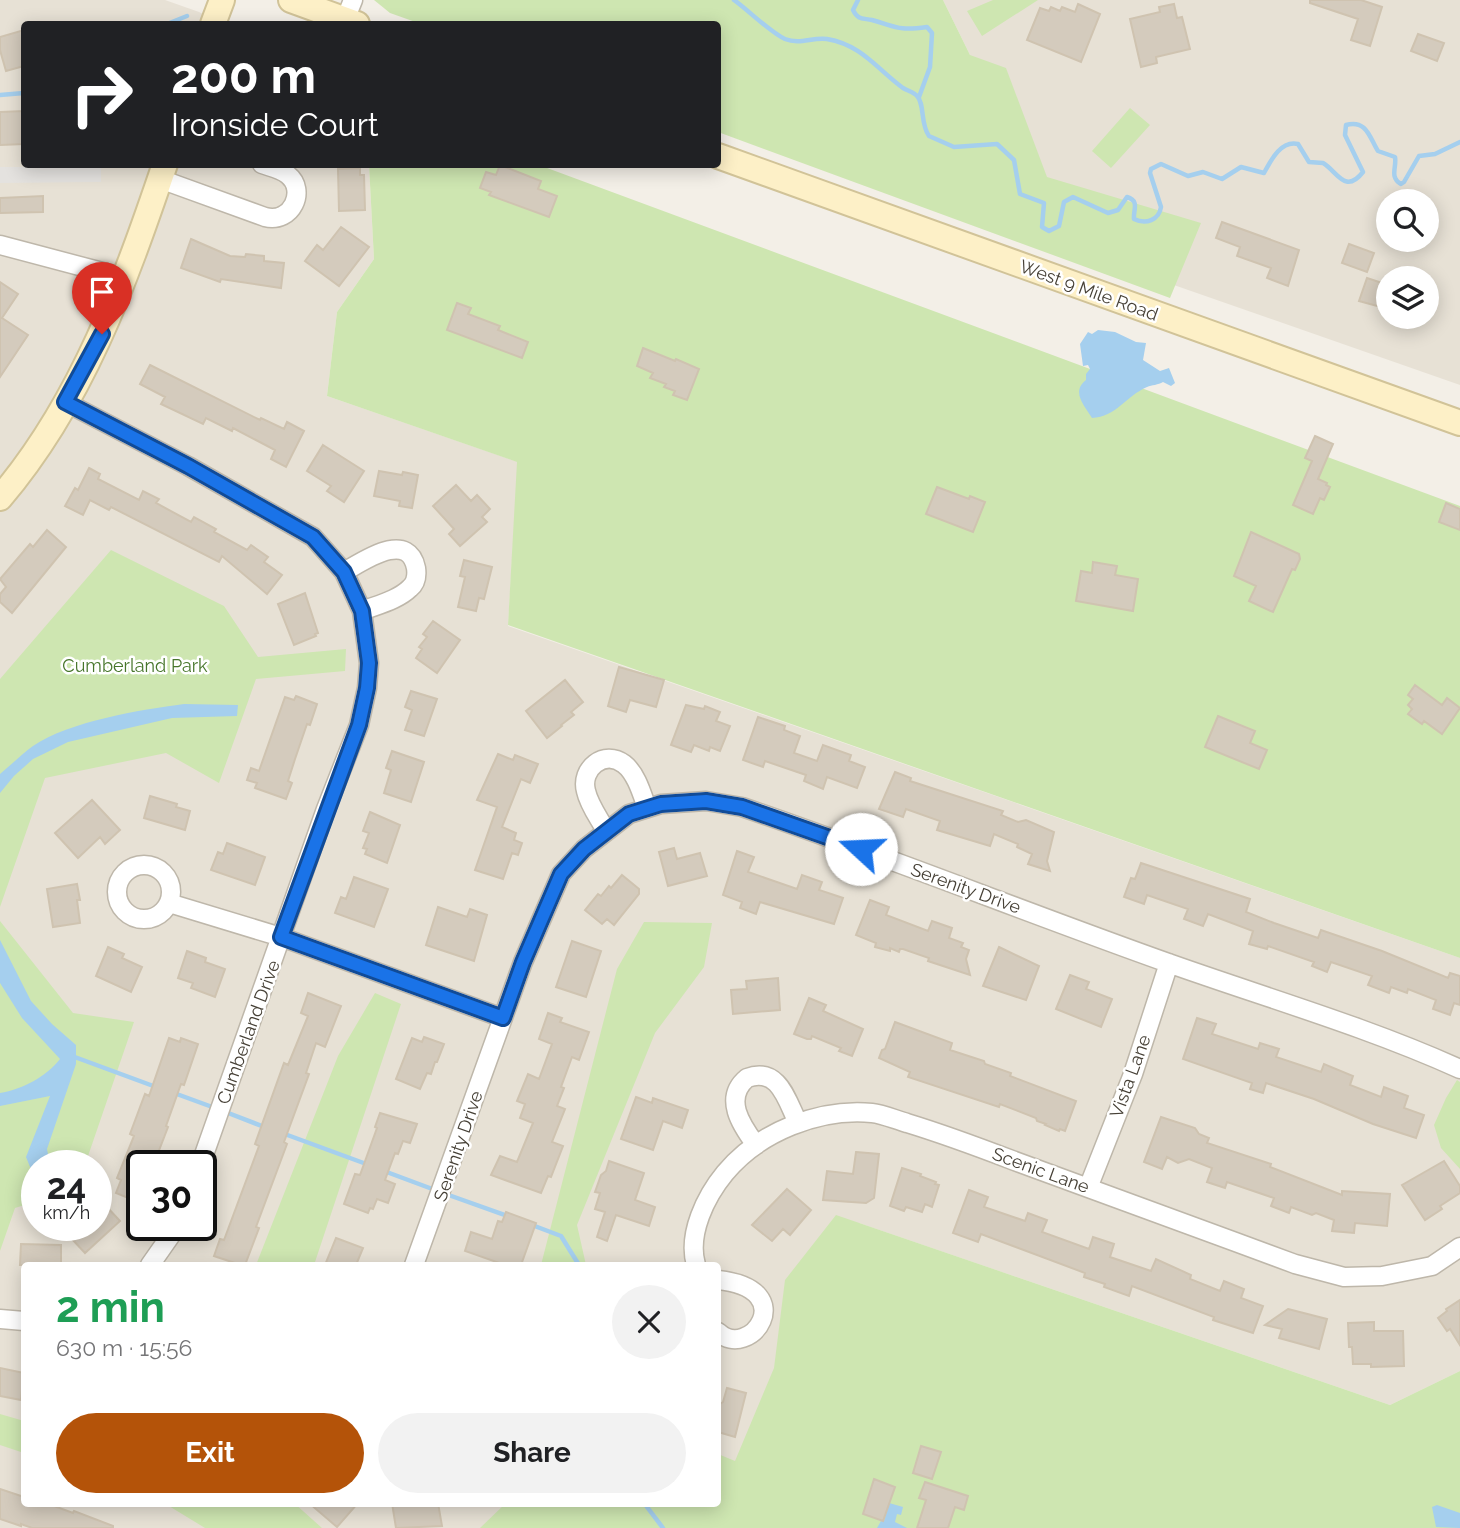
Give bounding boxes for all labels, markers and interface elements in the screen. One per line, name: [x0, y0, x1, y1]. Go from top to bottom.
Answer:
text: 200 m: [171, 47, 316, 104]
icon: right: [56, 49, 147, 140]
text: Ironside Court: [171, 106, 379, 143]
map controls: [1376, 189, 1439, 329]
button: search: [1376, 189, 1439, 252]
street label: West 9 Mile Road: [1017, 255, 1161, 325]
pin: [72, 262, 132, 334]
button: layers: [1376, 266, 1439, 329]
icon: arrive: [83, 273, 121, 311]
park label: Cumberland Park: [62, 655, 208, 676]
position arrow: [824, 812, 898, 886]
street label: Serenity Drive: [908, 858, 1024, 918]
street label: Cumberland Drive: [212, 957, 284, 1107]
street label: Vista Lane: [1105, 1031, 1155, 1120]
street label: Serenity Drive: [429, 1088, 487, 1204]
street label: Scenic Lane: [990, 1143, 1093, 1197]
speed limit sign: 30: [126, 1150, 217, 1241]
text: 24: [47, 1166, 86, 1207]
text: km/h: [43, 1202, 90, 1223]
text: 2 min: [56, 1283, 165, 1332]
button: close: [612, 1285, 686, 1359]
text: 630 m · 15:56: [56, 1334, 192, 1361]
button: Exit: [56, 1413, 364, 1493]
button: Share: [378, 1413, 686, 1493]

